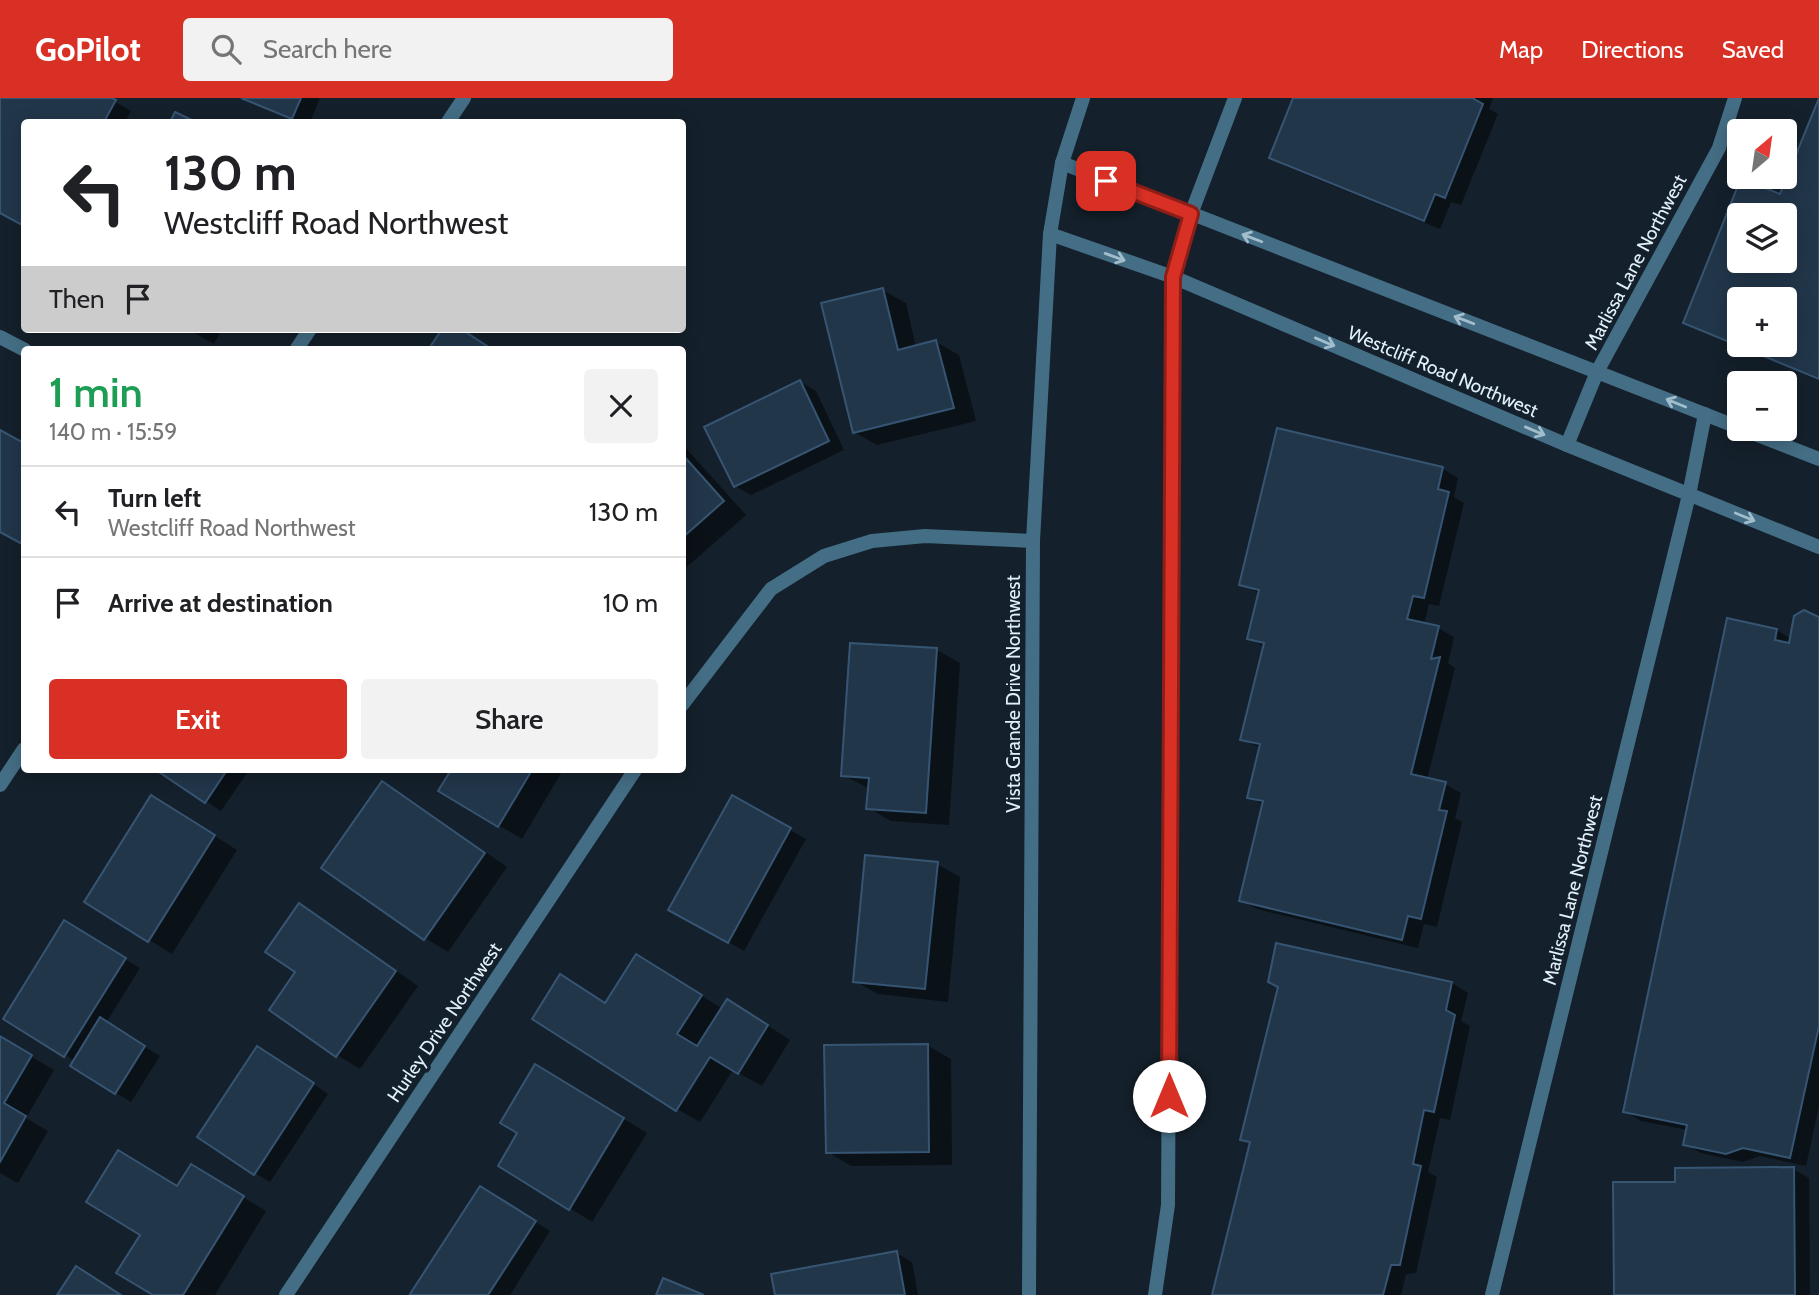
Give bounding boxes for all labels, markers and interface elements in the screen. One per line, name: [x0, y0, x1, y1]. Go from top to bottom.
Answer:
search box: [183, 18, 673, 81]
text: GoPilot: [35, 29, 141, 69]
icon: search: [207, 30, 245, 68]
text: Search here: [263, 33, 392, 65]
text: Map: [1499, 35, 1543, 64]
text: Directions: [1581, 35, 1684, 64]
text: Saved: [1722, 35, 1784, 64]
north arrow: [1727, 119, 1797, 189]
map controls: [1727, 119, 1797, 441]
text: 130 m: [164, 143, 297, 202]
icon: left: [49, 147, 140, 238]
pin: [1076, 151, 1136, 211]
icon: arrive: [1087, 162, 1125, 200]
street label: Marlissa Lane Northwest: [1579, 170, 1692, 354]
text: Westcliff Road Northwest: [164, 203, 508, 242]
button: layers: [1727, 203, 1797, 273]
one-way arrow: [1241, 230, 1263, 243]
one-way arrow: [1103, 252, 1125, 264]
icon: arrive: [119, 280, 157, 318]
text: Then: [49, 283, 105, 315]
button: +: [1727, 287, 1797, 357]
one-way arrow: [1454, 312, 1475, 325]
street label: Westcliff Road Northwest: [1344, 321, 1542, 422]
one-way arrow: [1314, 336, 1336, 349]
text: 1 min: [49, 366, 143, 418]
button: close: [584, 369, 658, 443]
button: −: [1727, 371, 1797, 441]
one-way arrow: [1666, 395, 1687, 408]
text: 140 m · 15:59: [49, 418, 177, 446]
one-way arrow: [1523, 425, 1545, 438]
text: Turn left: [108, 482, 201, 514]
icon: left: [49, 493, 87, 531]
text: 130 m: [589, 496, 658, 528]
one-way arrow: [1734, 512, 1756, 525]
text: Westcliff Road Northwest: [108, 514, 355, 542]
street label: Vista Grande Drive Northwest: [1002, 575, 1025, 813]
icon: arrive: [49, 584, 87, 622]
text: Arrive at destination: [108, 587, 333, 619]
text: 10 m: [603, 587, 658, 619]
button: Exit: [49, 679, 347, 759]
button: Share: [361, 679, 658, 759]
street label: Marlissa Lane Northwest: [1538, 792, 1607, 988]
street label: Hurley Drive Northwest: [382, 938, 507, 1107]
position arrow: [1132, 1059, 1206, 1133]

